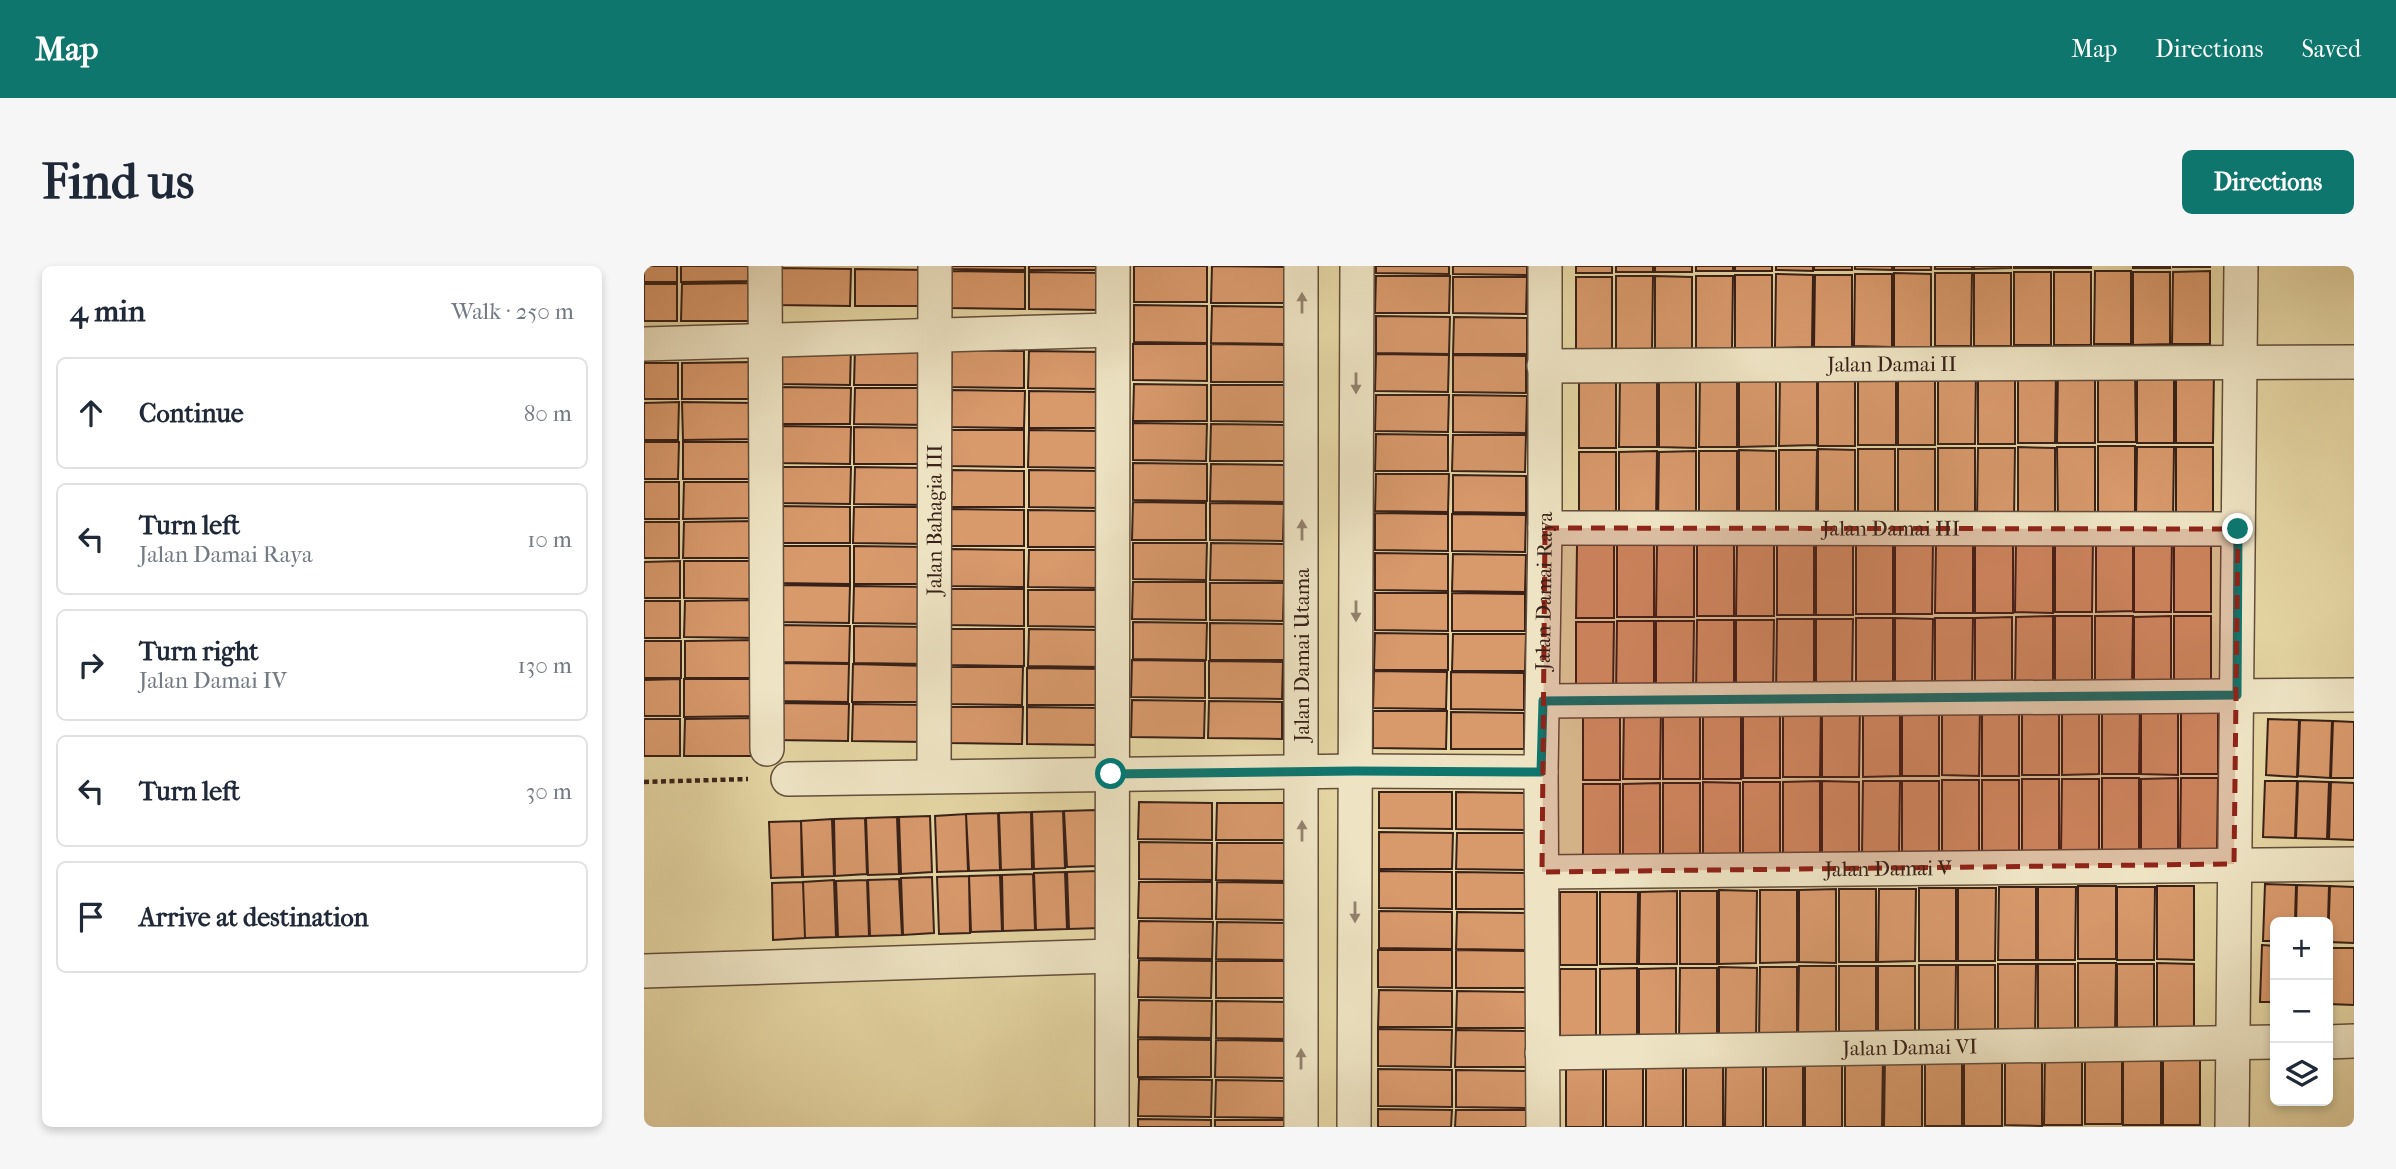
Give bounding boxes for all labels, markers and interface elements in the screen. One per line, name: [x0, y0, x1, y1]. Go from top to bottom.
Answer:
text: Map: [35, 30, 98, 69]
text: Map: [2071, 35, 2117, 63]
text: Directions: [2155, 35, 2263, 63]
text: Saved: [2301, 35, 2361, 63]
button: Directions: [2182, 150, 2354, 214]
text: Find us: [42, 153, 194, 211]
one-way arrow: [1296, 292, 1307, 314]
text: 4 min: [70, 294, 145, 329]
text: Walk · 250 m: [451, 298, 574, 325]
street label: Jalan Damai II: [1825, 352, 1957, 377]
one-way arrow: [1350, 372, 1362, 394]
icon: ahead: [72, 394, 110, 432]
text: Continue: [139, 398, 244, 429]
text: 80 m: [524, 400, 572, 427]
street label: Jalan Bahagia III: [922, 445, 947, 597]
text: Turn left: [139, 510, 240, 541]
street label: Jalan Damai Raya: [1531, 511, 1557, 673]
route end: [2222, 513, 2253, 544]
street label: Jalan Damai III: [1820, 516, 1960, 541]
one-way arrow: [1296, 519, 1308, 541]
icon: left: [72, 520, 110, 558]
text: 10 m: [527, 526, 572, 553]
text: Jalan Damai Raya: [139, 541, 313, 568]
street label: Jalan Damai Utama: [1290, 568, 1314, 744]
one-way arrow: [1350, 600, 1362, 622]
text: Turn right: [139, 636, 259, 667]
icon: right: [72, 646, 110, 684]
text: 130 m: [518, 652, 572, 679]
text: Jalan Damai IV: [139, 667, 287, 694]
route start: [1095, 758, 1126, 789]
icon: left: [72, 772, 110, 810]
text: Turn left: [139, 776, 240, 807]
text: 30 m: [526, 778, 572, 805]
one-way arrow: [1296, 820, 1308, 842]
street label: Jalan Damai V: [1822, 856, 1953, 881]
icon: arrive: [72, 898, 110, 936]
one-way arrow: [1349, 901, 1361, 923]
text: Arrive at destination: [139, 902, 369, 933]
map controls: [2270, 917, 2333, 1106]
button: +: [2270, 917, 2333, 980]
button: −: [2270, 980, 2333, 1043]
street label: Jalan Damai VI: [1840, 1034, 1978, 1061]
button: layers: [2270, 1043, 2333, 1106]
one-way arrow: [1295, 1048, 1307, 1070]

